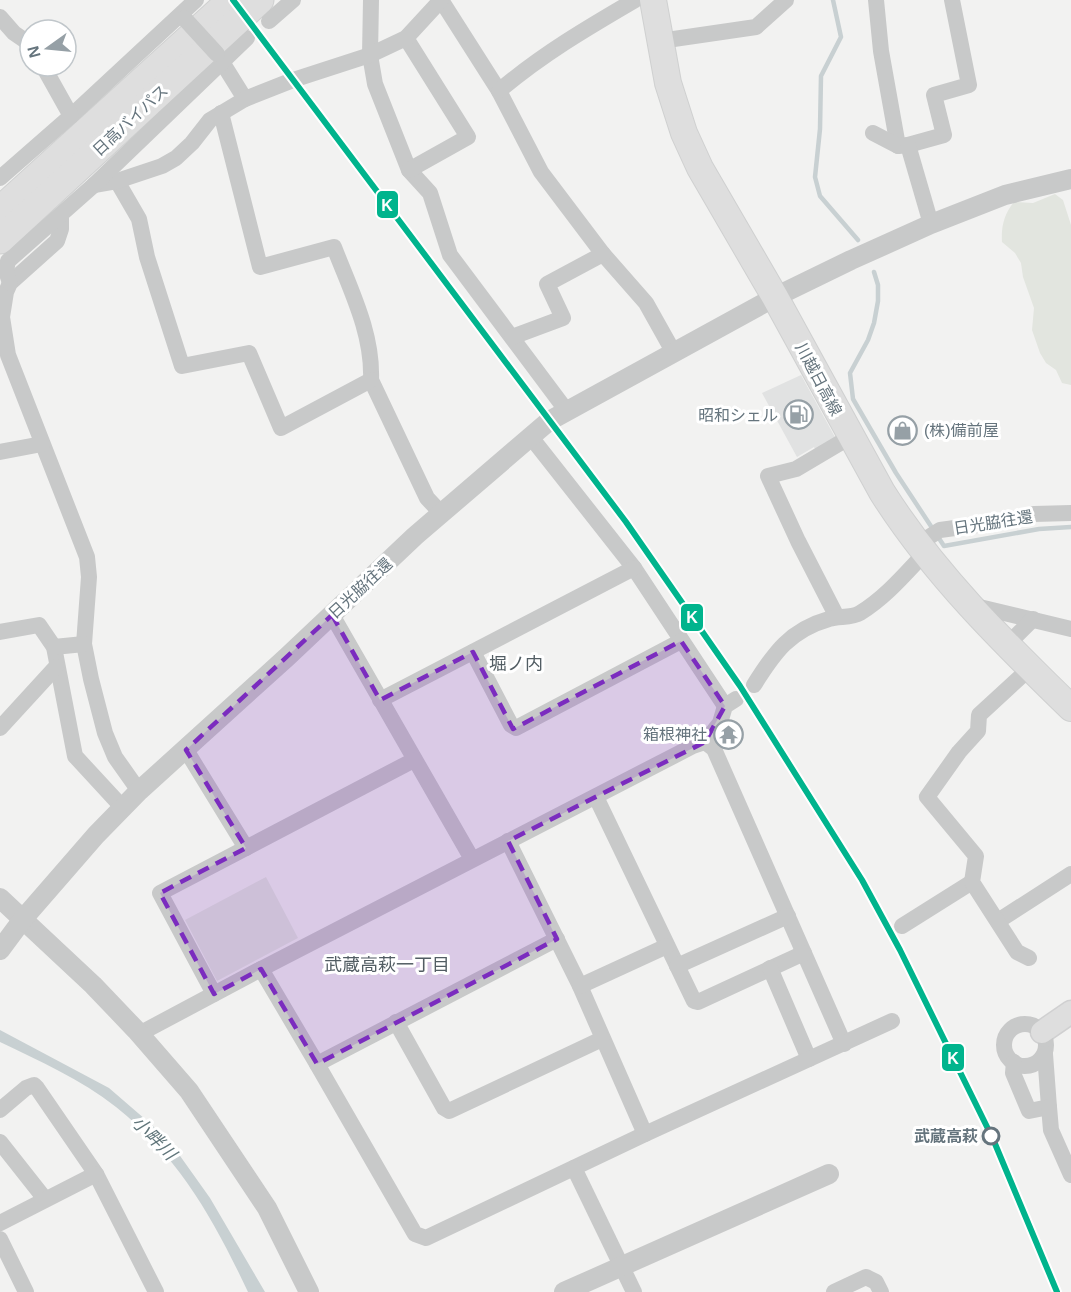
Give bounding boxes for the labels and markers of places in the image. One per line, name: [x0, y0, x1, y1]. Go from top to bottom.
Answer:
fuel station icon: 昭和シェル: [783, 399, 815, 431]
place label: 昭和シェル: [698, 407, 778, 424]
shop icon: (株)備前屋: [887, 414, 919, 446]
place label: (株)備前屋: [924, 422, 999, 439]
temple icon: 箱根神社: [712, 718, 744, 750]
place label: 箱根神社: [643, 726, 707, 743]
marker: 武蔵高萩: [982, 1127, 1000, 1145]
place label: 武蔵高萩: [914, 1128, 978, 1145]

